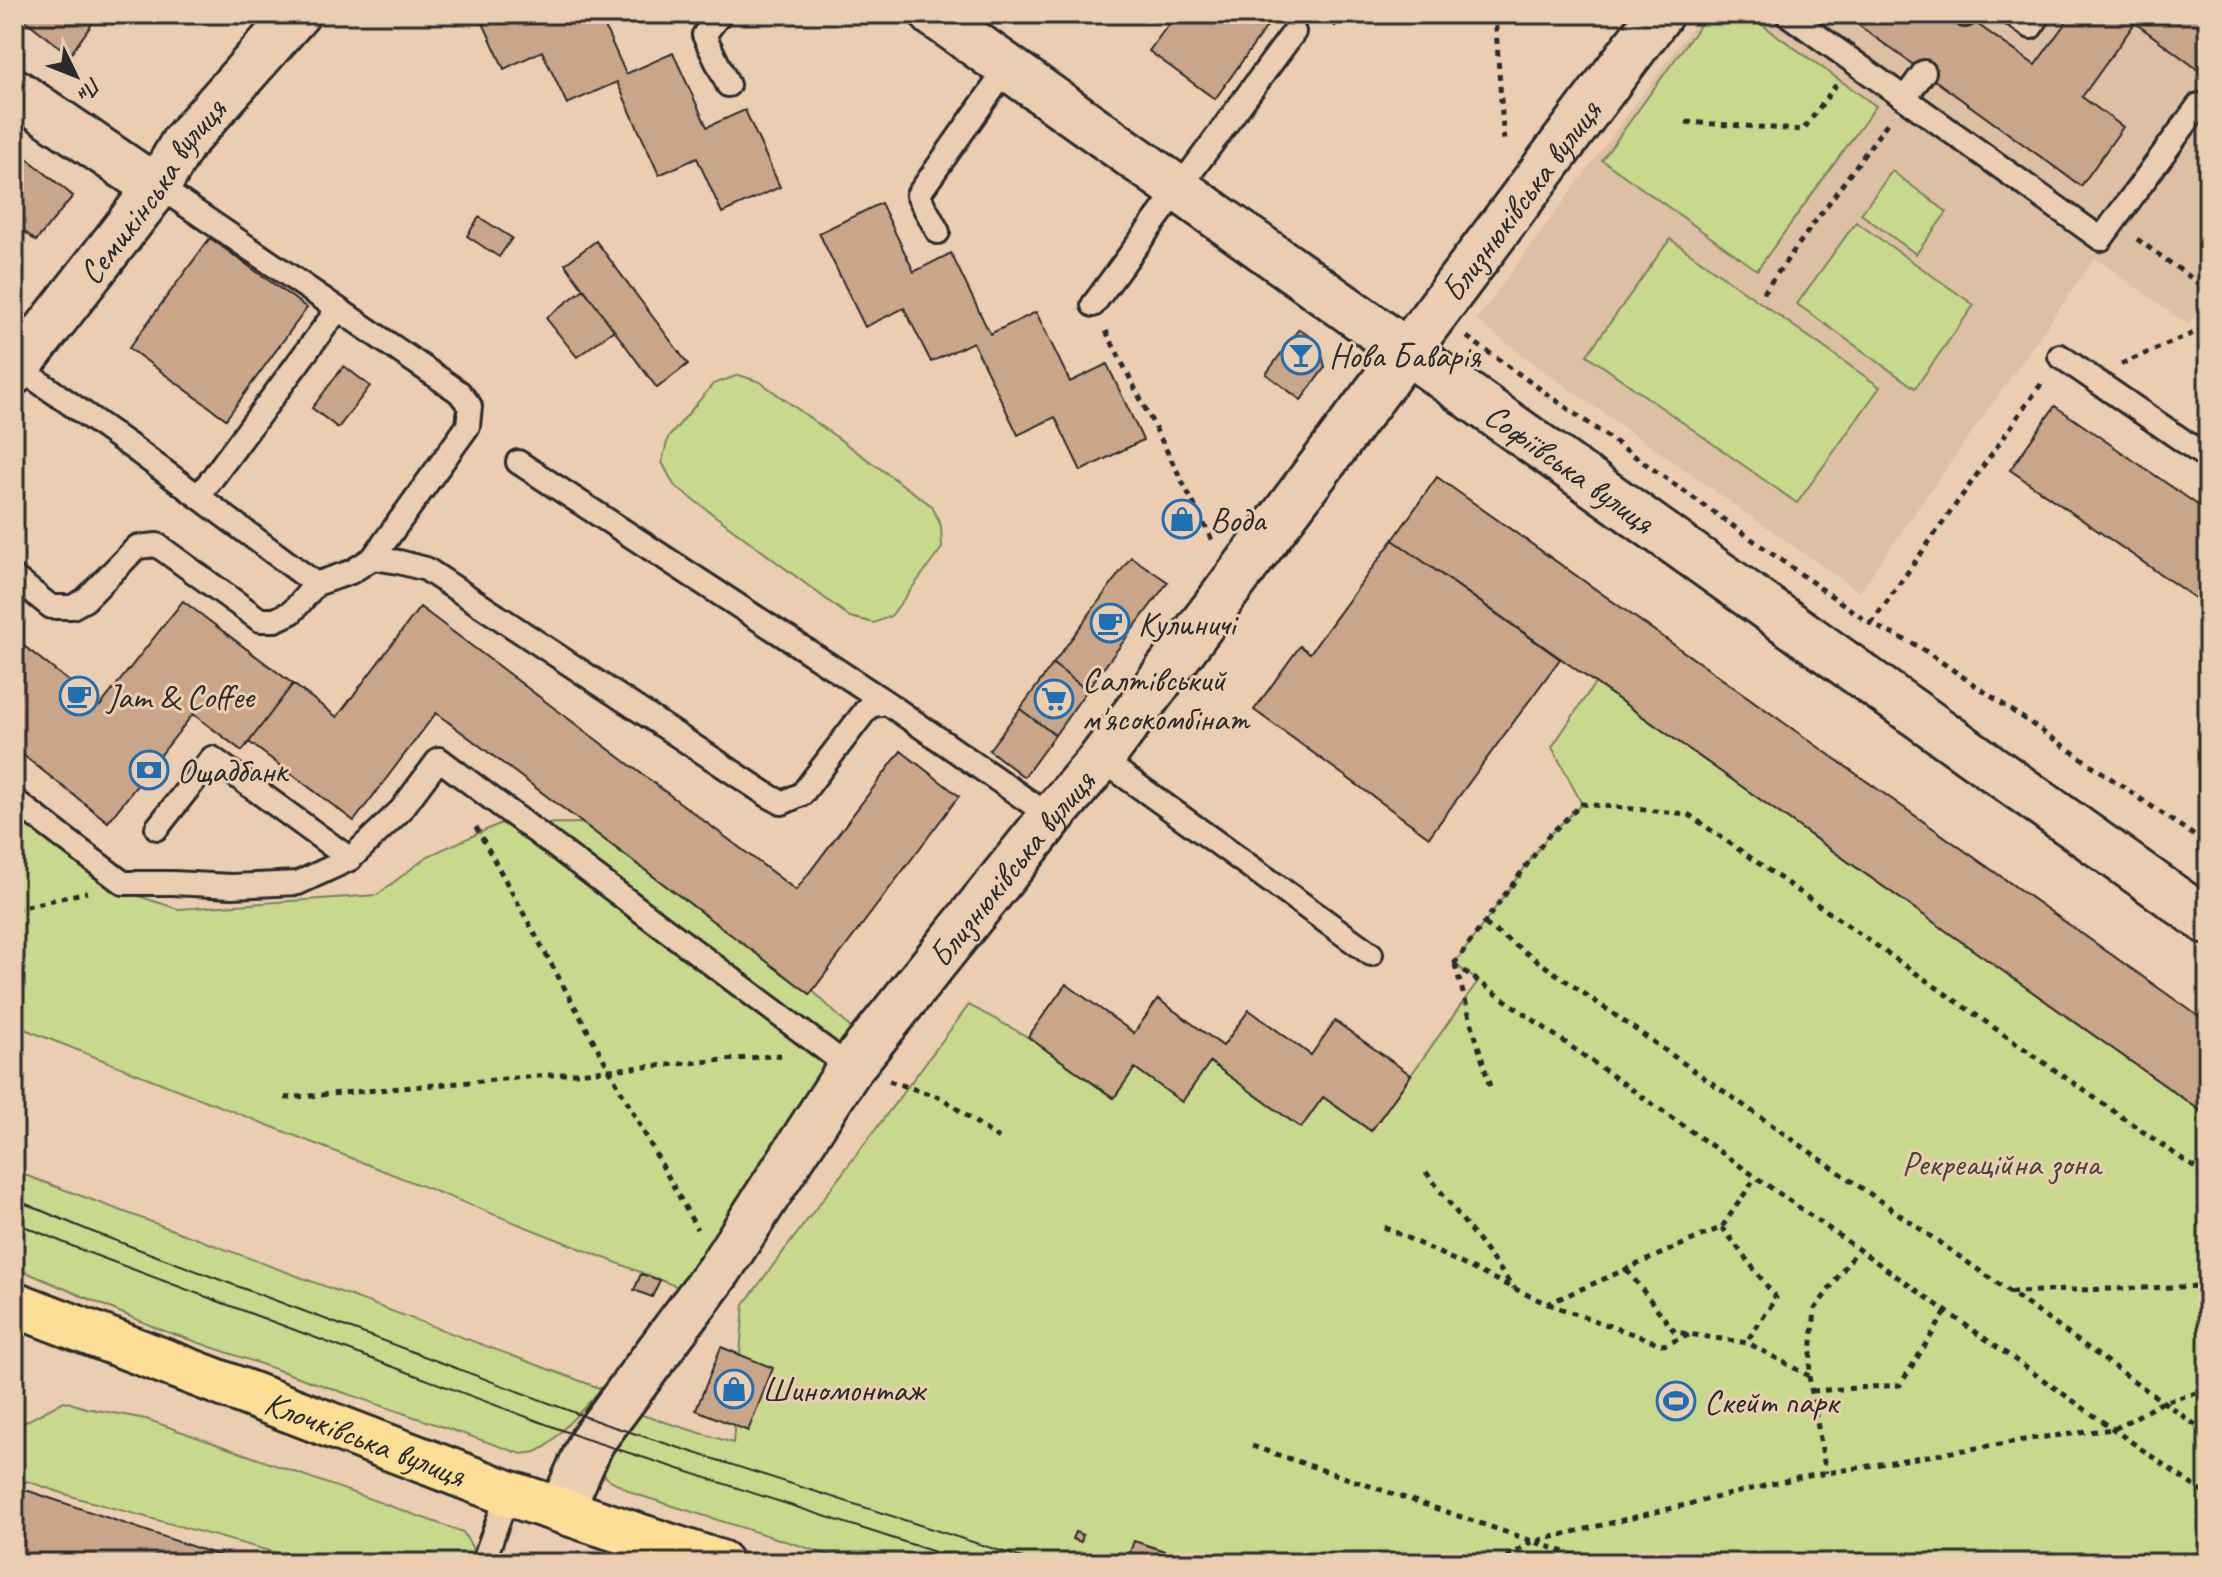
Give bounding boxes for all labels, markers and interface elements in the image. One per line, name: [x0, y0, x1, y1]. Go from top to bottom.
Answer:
north arrow: [36, 36, 116, 116]
text: Пн: [71, 71, 108, 108]
street label: Семикінська вулиця: [69, 87, 236, 293]
street label: Близнюківська вулиця: [1430, 89, 1611, 310]
bar icon: Нова Баварія: [1280, 334, 1322, 376]
place label: Нова Баварія: [1329, 334, 1482, 377]
street label: Софіївська вулиця: [1477, 393, 1665, 544]
shop icon: Вода: [1161, 498, 1203, 540]
place label: Вода: [1210, 498, 1267, 541]
cafe icon: Кулиничі: [1089, 602, 1131, 644]
place label: Кулиничі: [1138, 602, 1239, 645]
place label: Салтівський м'ясокомбінат: [1082, 658, 1251, 740]
cafe icon: Jam & Coffee: [58, 675, 100, 717]
place label: Jam & Coffee: [105, 675, 256, 718]
supermarket icon: Салтівський м'ясокомбінат: [1033, 678, 1075, 720]
bank icon: Ощадбанк: [128, 749, 170, 791]
place label: Ощадбанк: [177, 749, 289, 792]
street label: Близнюківська вулиця: [918, 759, 1105, 976]
park label: Рекреаційна зона: [1902, 1142, 2103, 1185]
shop icon: Шиномонтаж: [713, 1368, 755, 1410]
place label: Шиномонтаж: [762, 1368, 928, 1411]
sports icon: Скейт парк: [1655, 1380, 1697, 1422]
place label: Скейт парк: [1704, 1380, 1842, 1423]
street label: Клочківська вулиця: [259, 1381, 473, 1497]

